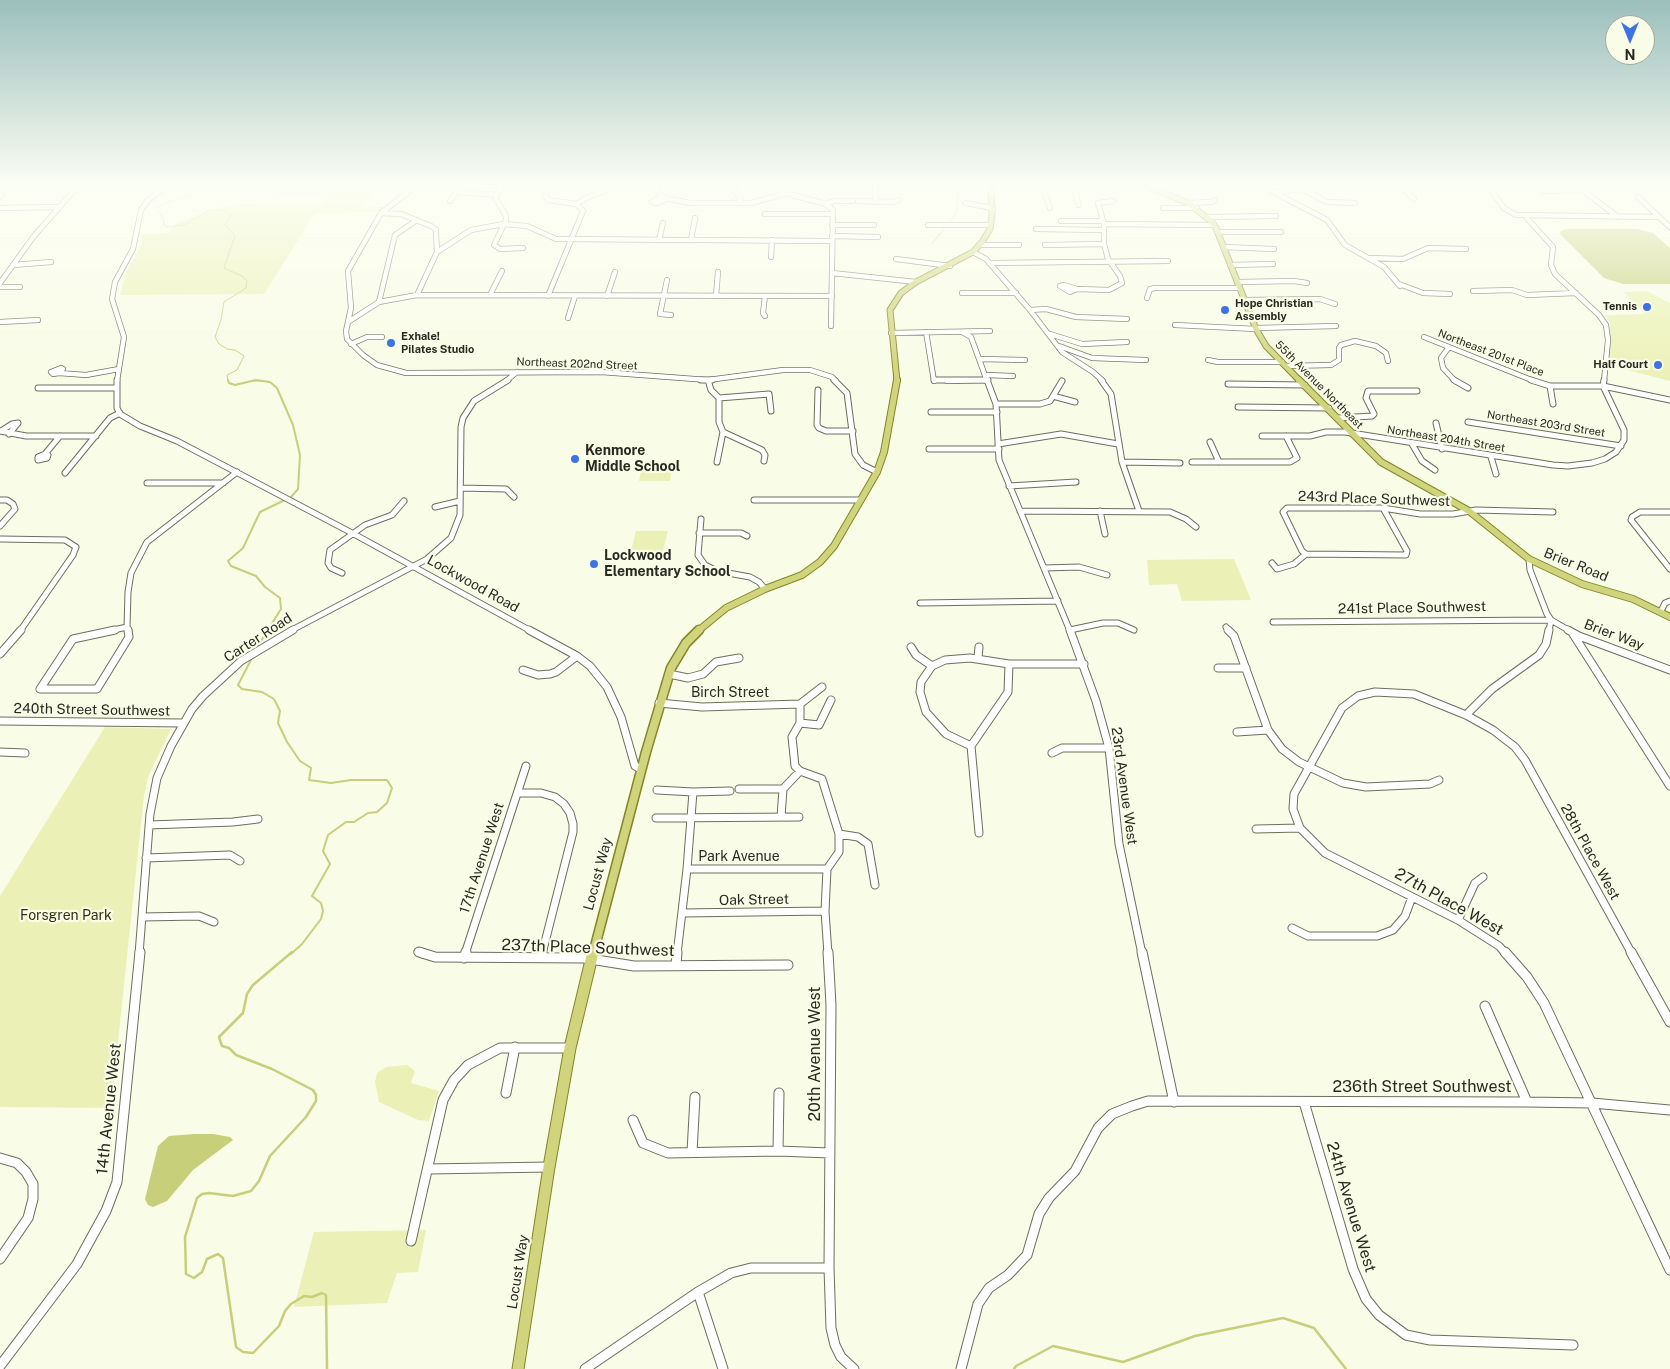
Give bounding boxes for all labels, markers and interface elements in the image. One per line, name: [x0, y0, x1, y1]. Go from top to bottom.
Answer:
north arrow: [1605, 15, 1655, 65]
text: N: [1625, 46, 1635, 62]
place label: Hope Christian Assembly: [1235, 297, 1313, 323]
place label: Tennis: [1603, 300, 1637, 314]
marker: Tennis: [1641, 301, 1653, 313]
marker: Hope Christian Assembly: [1219, 304, 1231, 316]
street label: Northeast 201st Place: [1436, 327, 1546, 379]
place label: Exhale! Pilates Studio: [401, 330, 474, 356]
marker: Exhale! Pilates Studio: [385, 337, 397, 349]
street label: 55th Avenue Northeast: [1272, 338, 1366, 432]
street label: Northeast 202nd Street: [516, 355, 638, 373]
place label: Half Court: [1593, 358, 1648, 372]
marker: Half Court: [1652, 359, 1664, 371]
street label: Northeast 203rd Street: [1486, 408, 1606, 440]
street label: Northeast 204th Street: [1386, 423, 1506, 455]
place label: Kenmore Middle School: [585, 443, 680, 476]
marker: Kenmore Middle School: [569, 453, 581, 465]
street label: 243rd Place Southwest: [1297, 488, 1451, 510]
street label: Brier Road: [1541, 544, 1611, 586]
place label: Lockwood Elementary School: [604, 548, 731, 580]
street label: Lockwood Road: [424, 552, 522, 616]
marker: Lockwood Elementary School: [588, 558, 600, 570]
street label: 241st Place Southwest: [1338, 598, 1486, 618]
street label: Carter Road: [221, 610, 295, 666]
street label: Brier Way: [1582, 616, 1646, 654]
street label: Birch Street: [691, 685, 769, 701]
street label: 240th Street Southwest: [14, 700, 170, 720]
street label: 23rd Avenue West: [1107, 726, 1141, 846]
street label: 17th Avenue West: [456, 800, 508, 916]
street label: 28th Place West: [1557, 801, 1623, 903]
street label: Locust Way: [580, 836, 616, 912]
street label: Park Avenue: [698, 849, 780, 865]
street label: 27th Place West: [1391, 864, 1507, 940]
street label: Oak Street: [719, 891, 789, 909]
park label: Forsgren Park: [20, 908, 112, 924]
street label: 237th Place Southwest: [501, 935, 675, 961]
street label: 20th Avenue West: [805, 986, 825, 1122]
street label: 14th Avenue West: [93, 1042, 125, 1176]
street label: 236th Street Southwest: [1332, 1077, 1512, 1097]
street label: 24th Avenue West: [1322, 1139, 1380, 1275]
street label: Locust Way: [504, 1234, 532, 1310]

